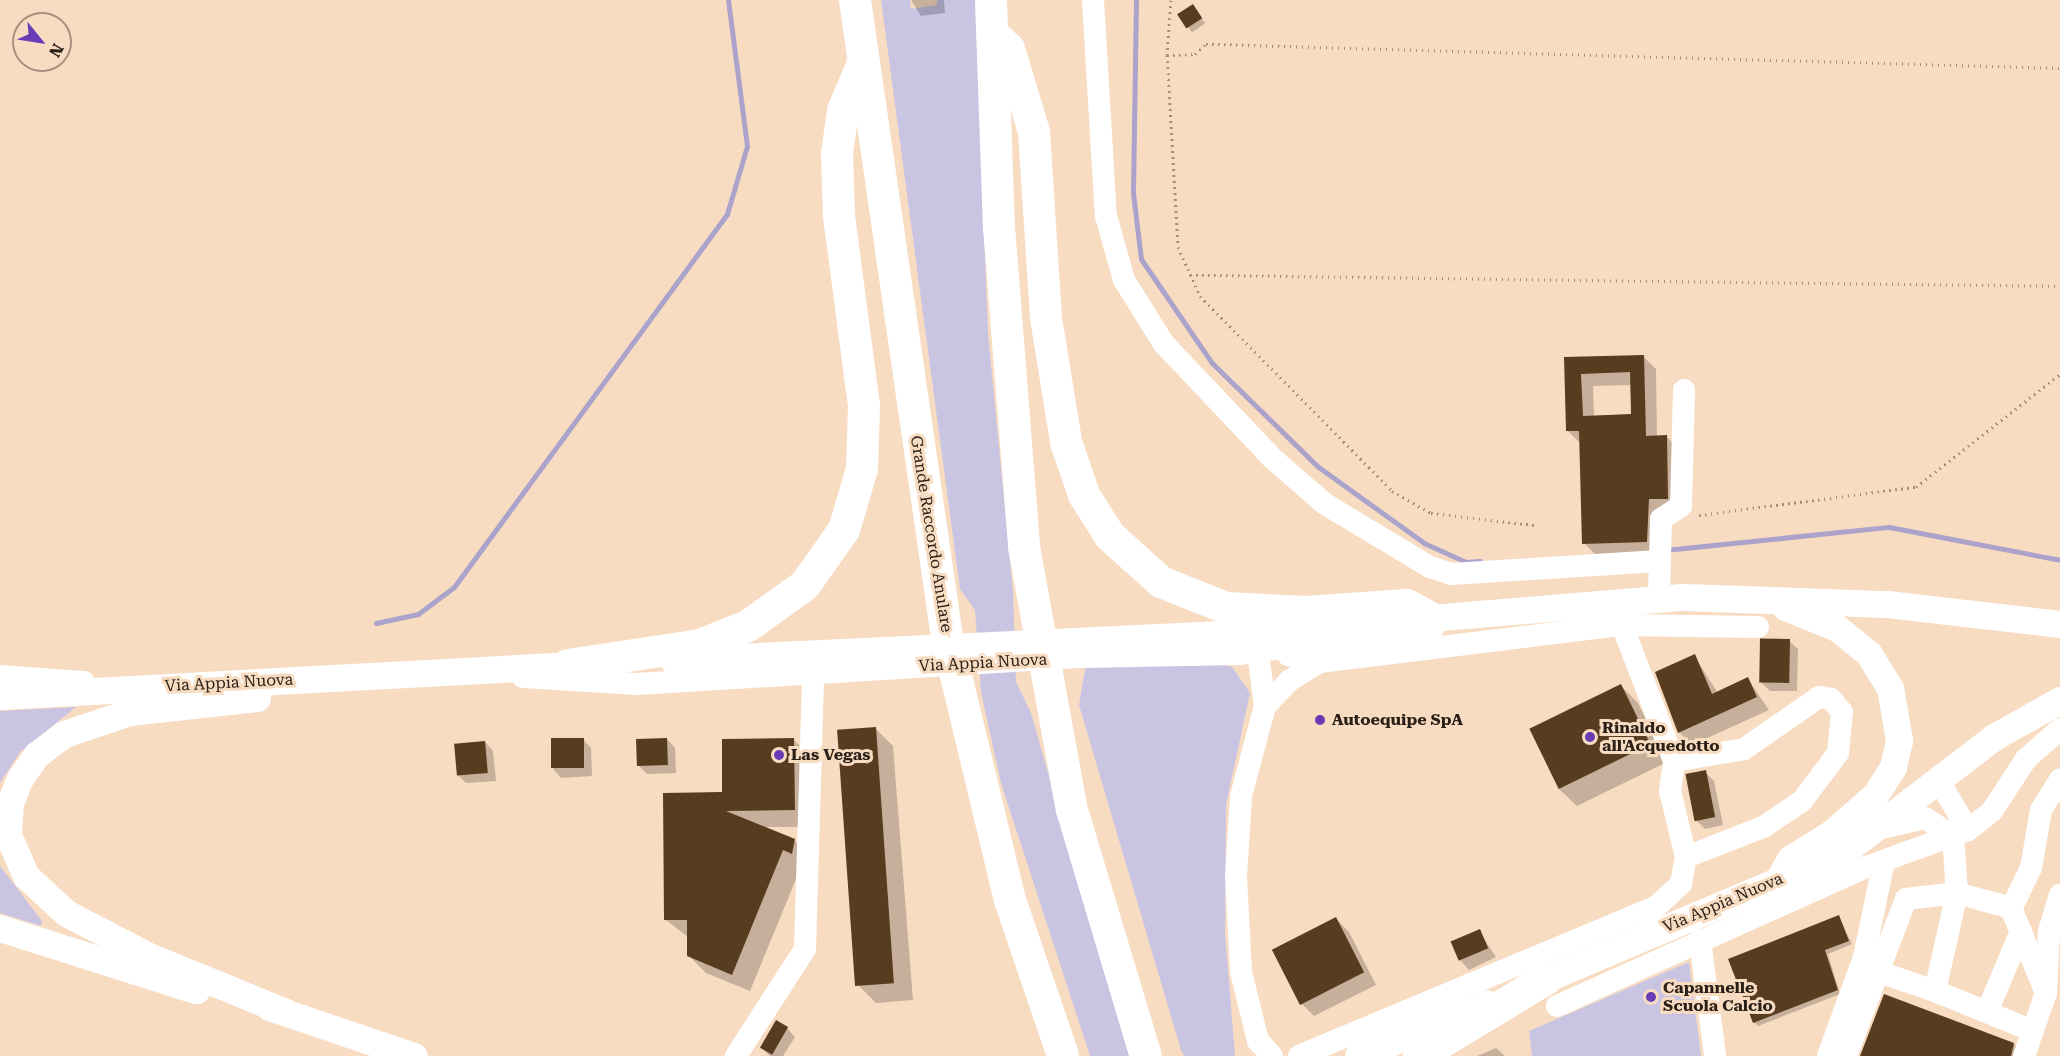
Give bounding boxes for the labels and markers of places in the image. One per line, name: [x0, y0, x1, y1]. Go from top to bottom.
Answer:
place label: Autoequipe SpA: [1332, 710, 1463, 730]
marker: Autoequipe SpA: [1313, 713, 1327, 727]
place label: Rinaldo all'Acquedotto: [1602, 718, 1720, 756]
marker: Rinaldo all'Acquedotto: [1583, 730, 1597, 744]
place label: Las Vegas: [791, 745, 871, 765]
marker: Las Vegas: [772, 748, 786, 762]
place label: Capannelle Scuola Calcio: [1663, 978, 1773, 1016]
marker: Capannelle Scuola Calcio: [1644, 990, 1658, 1004]

